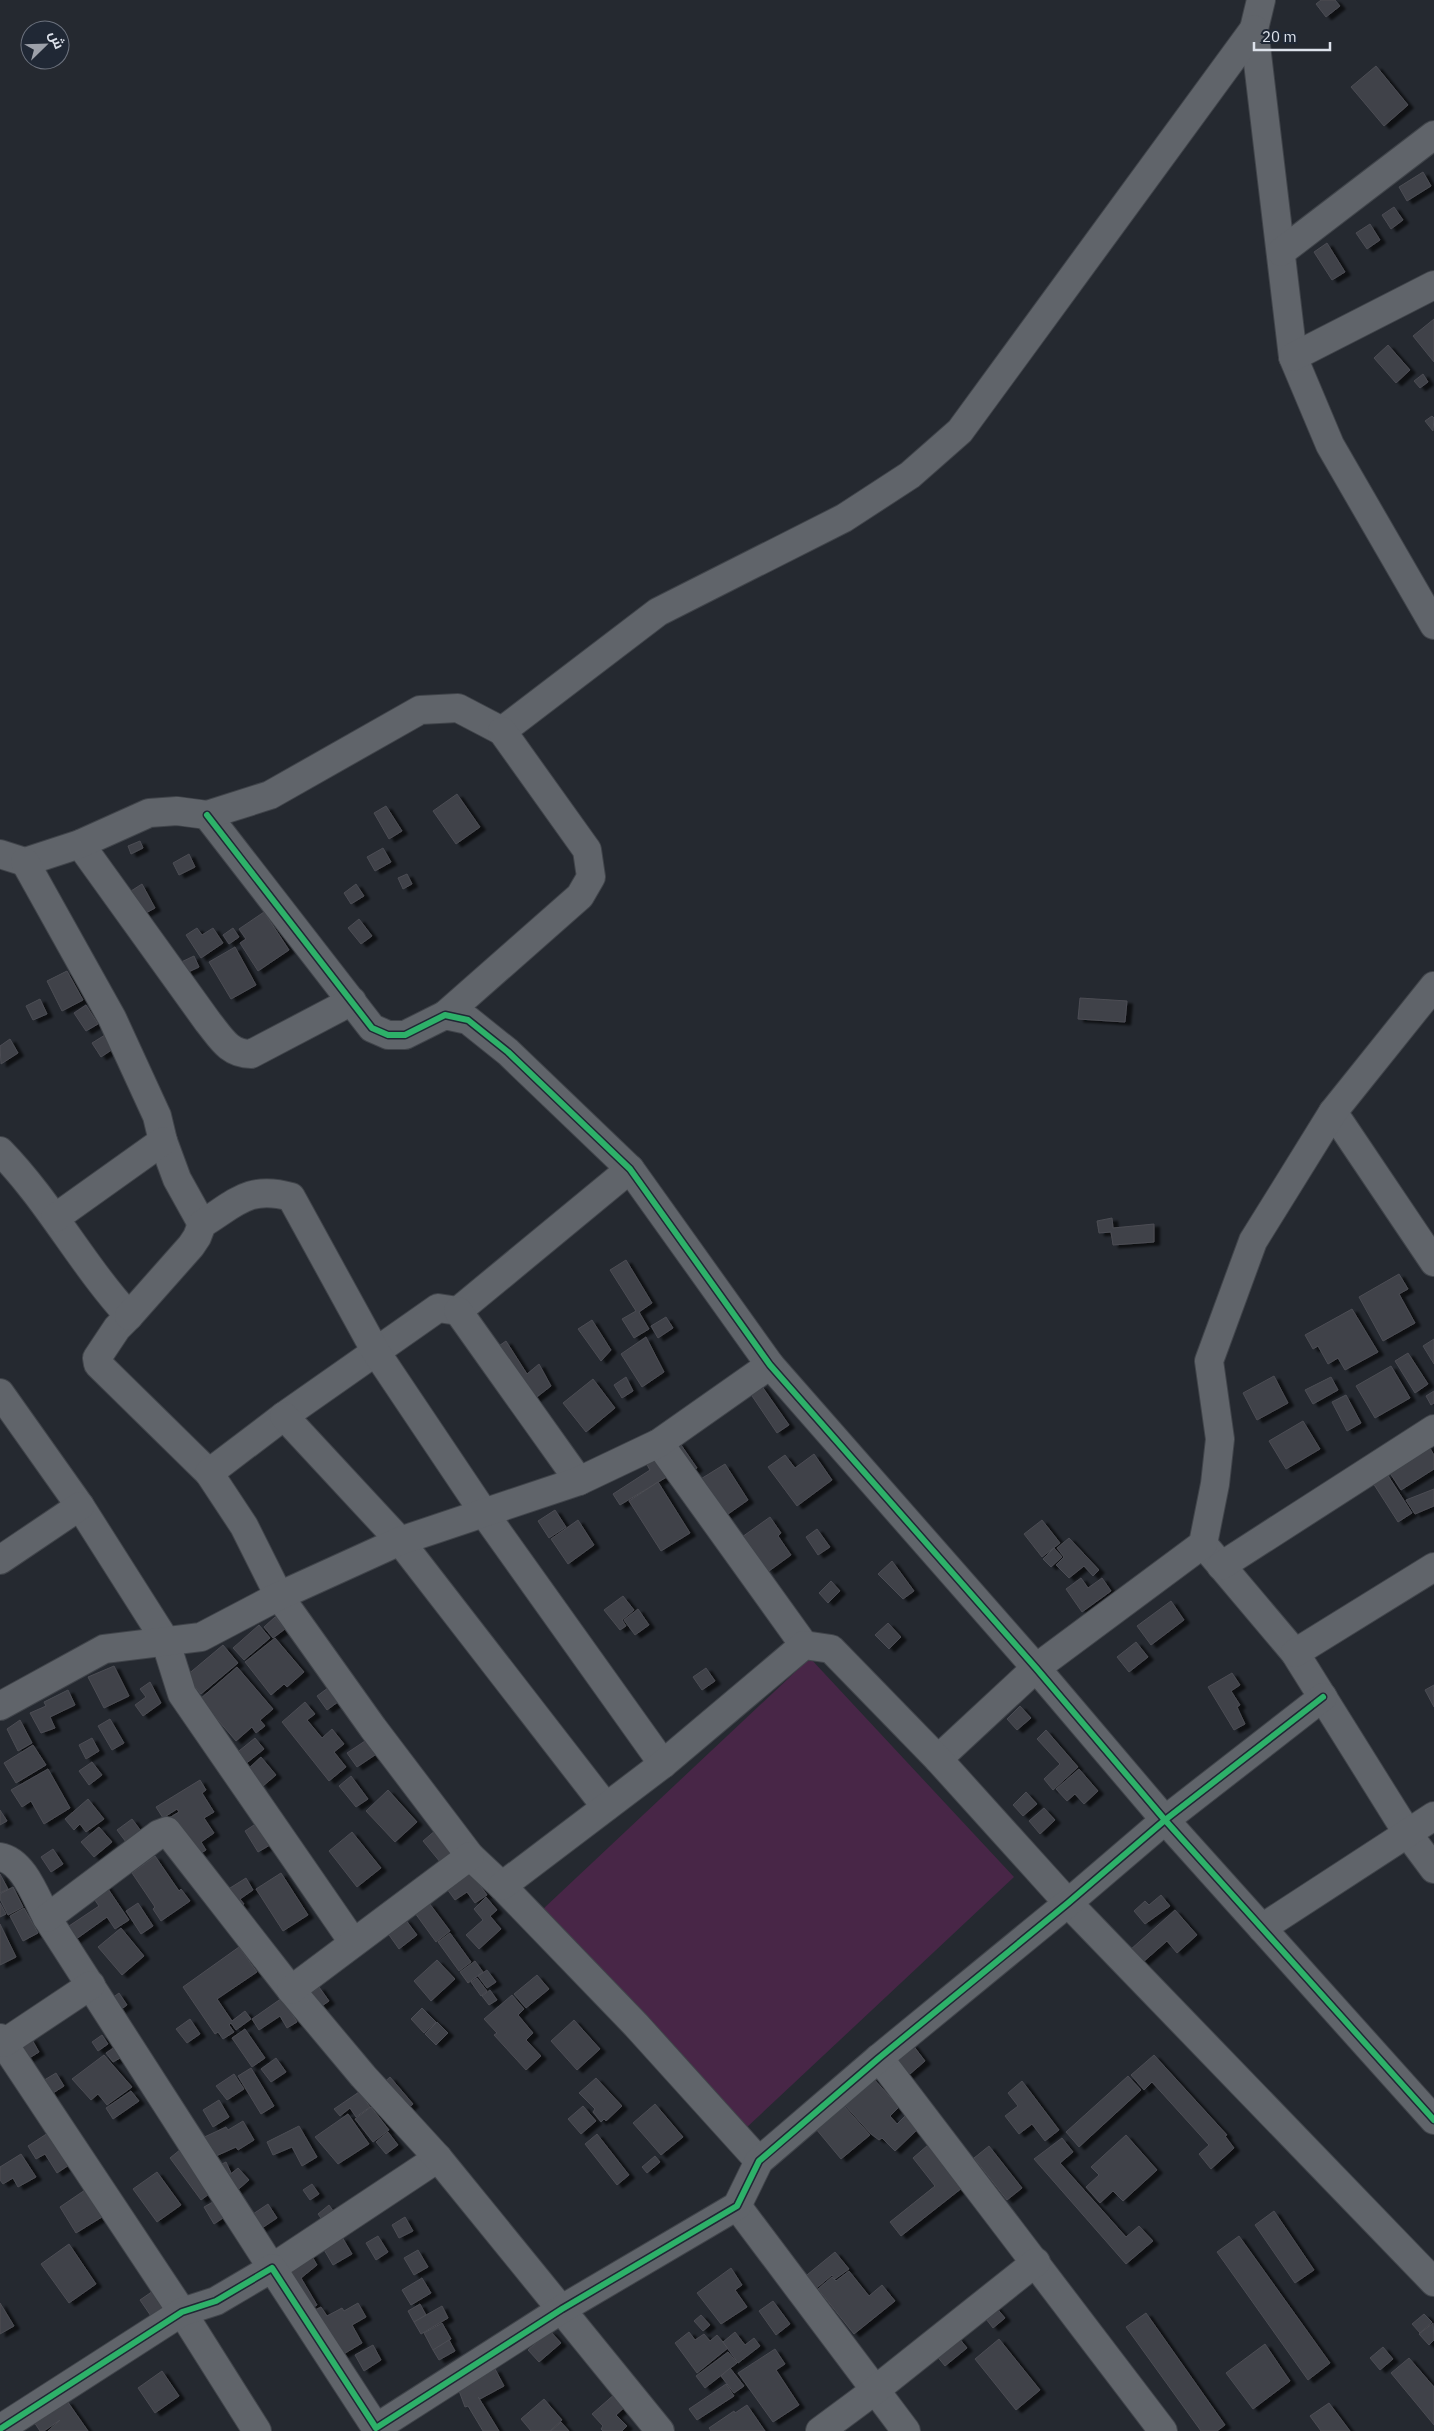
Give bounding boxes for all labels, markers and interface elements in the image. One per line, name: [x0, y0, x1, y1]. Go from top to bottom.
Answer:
north arrow: [20, 20, 70, 70]
scale bar: [1254, 20, 1330, 52]
text: 20 m: [1262, 27, 1297, 46]
text: ش: [45, 28, 69, 52]

